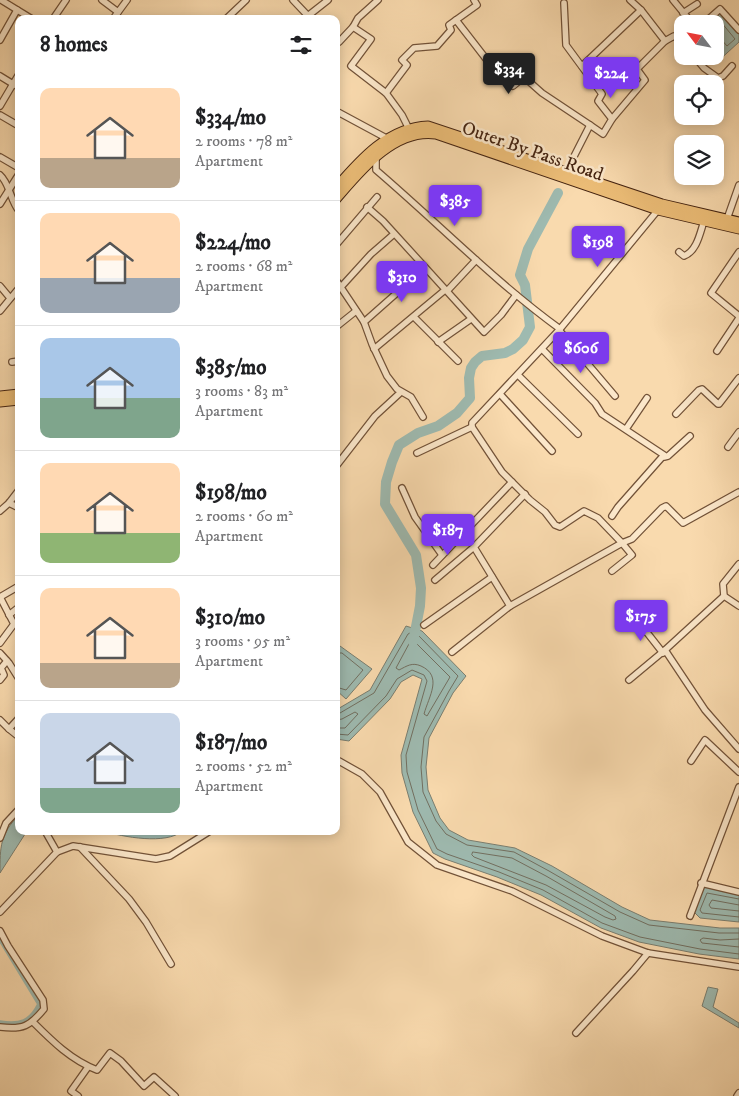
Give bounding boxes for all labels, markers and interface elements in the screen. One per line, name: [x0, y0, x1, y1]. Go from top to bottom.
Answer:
north arrow: [674, 15, 724, 65]
map controls: [674, 15, 724, 185]
icon: filters: [287, 31, 315, 59]
text: 8 homes: [40, 32, 108, 58]
pin: $334: [479, 52, 539, 95]
pin: $224: [581, 56, 641, 99]
text: $334: [494, 59, 524, 79]
text: $224: [594, 63, 628, 83]
button: locate: [674, 75, 724, 125]
text: $334/mo: [195, 105, 266, 131]
icon: home: [80, 108, 140, 168]
street label: Outer By Pass Road: [459, 116, 607, 187]
text: 2 rooms · 78 m²: [195, 131, 292, 151]
button: layers: [674, 135, 724, 185]
text: Apartment: [195, 151, 263, 171]
pin: $385: [425, 184, 485, 227]
text: $385: [440, 191, 470, 211]
pin: $198: [568, 226, 628, 268]
text: $224/mo: [195, 230, 271, 256]
text: $198: [583, 232, 613, 252]
icon: home: [80, 233, 140, 293]
text: 2 rooms · 68 m²: [195, 256, 292, 276]
pin: $310: [372, 260, 432, 303]
text: $310: [387, 267, 417, 287]
text: Apartment: [195, 276, 263, 296]
pin: $606: [551, 332, 611, 374]
text: $606: [564, 338, 598, 358]
text: $385/mo: [195, 355, 266, 381]
icon: home: [80, 358, 140, 418]
text: 3 rooms · 83 m²: [195, 381, 288, 401]
text: Apartment: [195, 401, 263, 421]
text: $198/mo: [195, 480, 267, 506]
icon: home: [80, 483, 140, 543]
text: 2 rooms · 60 m²: [195, 506, 293, 526]
pin: $187: [418, 514, 478, 556]
text: $187: [432, 520, 464, 540]
text: Apartment: [195, 526, 263, 546]
pin: $175: [611, 600, 671, 642]
text: $310/mo: [195, 605, 265, 631]
text: $175: [626, 606, 656, 626]
icon: home: [80, 608, 140, 668]
text: 3 rooms · 95 m²: [195, 631, 290, 651]
text: Apartment: [195, 651, 263, 671]
text: $187/mo: [195, 730, 267, 756]
icon: home: [80, 733, 140, 793]
text: 2 rooms · 52 m²: [195, 756, 292, 776]
text: Apartment: [195, 776, 263, 796]

